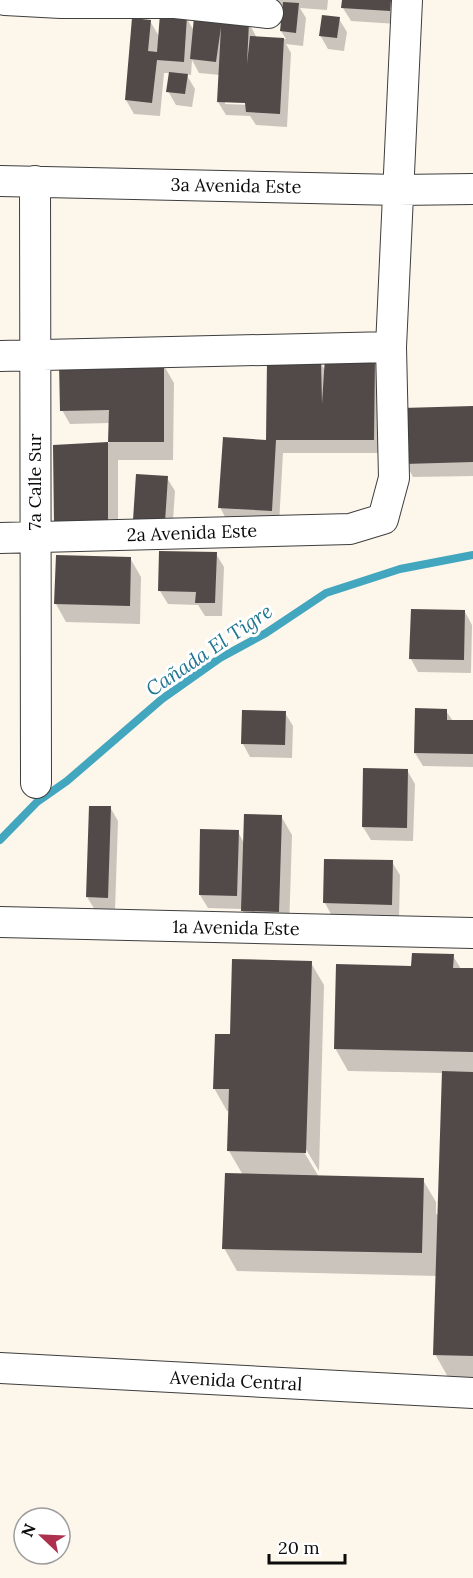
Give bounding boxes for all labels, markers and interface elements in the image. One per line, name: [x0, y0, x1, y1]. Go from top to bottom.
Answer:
street label: 3a Avenida Este: [170, 173, 302, 198]
street label: 7a Calle Sur: [23, 433, 46, 531]
street label: 2a Avenida Este: [126, 519, 258, 546]
water label: Cañada El Tigre: [141, 598, 277, 701]
street label: 1a Avenida Este: [172, 915, 300, 940]
street label: Avenida Central: [168, 1366, 303, 1395]
north arrow: [12, 1506, 72, 1566]
text: N: [17, 1521, 40, 1540]
scale bar: [269, 1527, 346, 1565]
text: 20 m: [278, 1536, 320, 1559]

